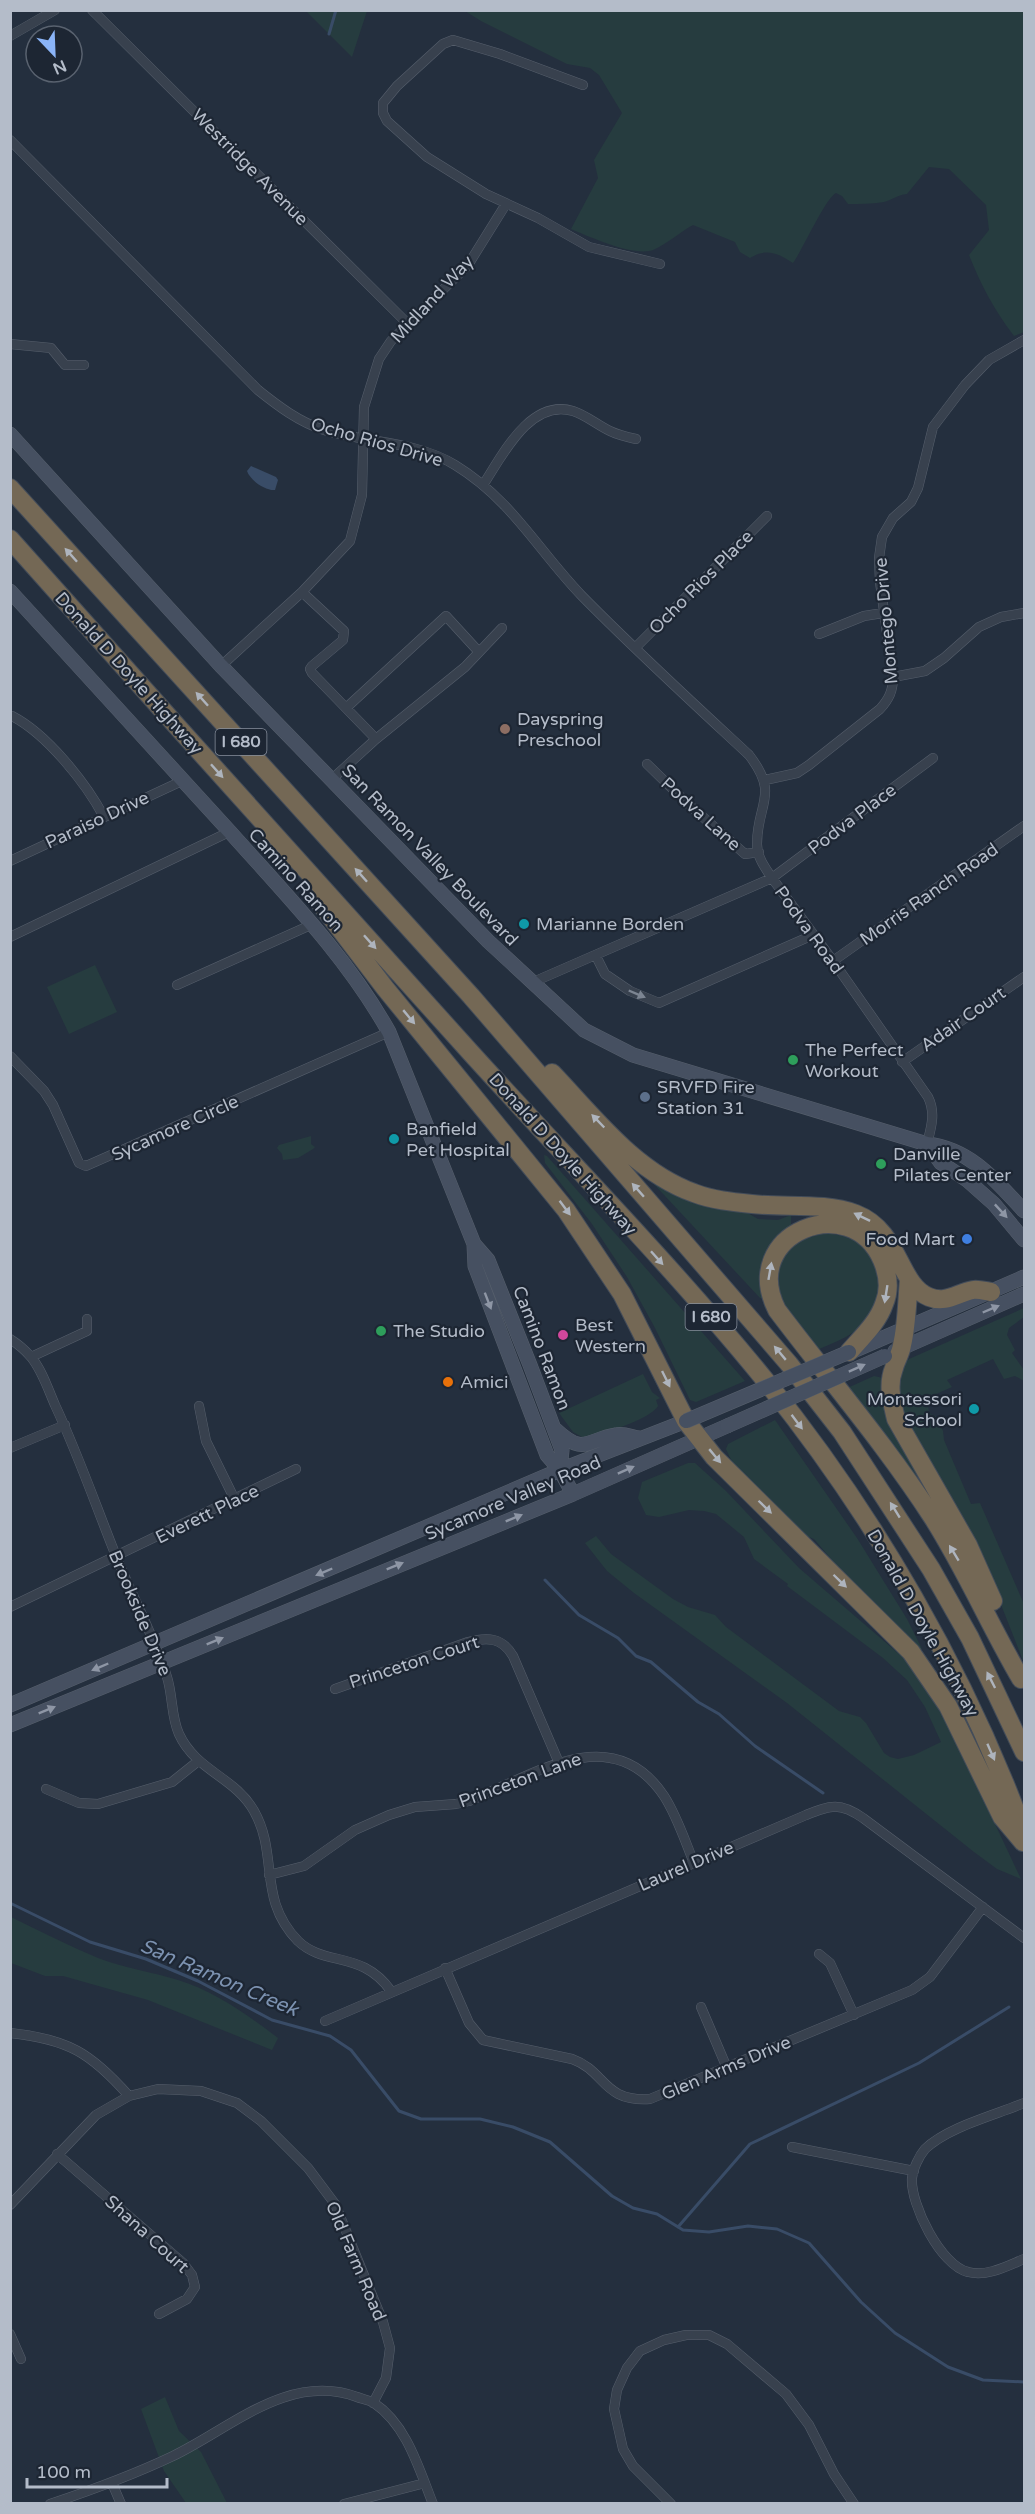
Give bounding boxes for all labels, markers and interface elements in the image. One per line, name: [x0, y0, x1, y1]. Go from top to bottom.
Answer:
north arrow: [24, 24, 84, 84]
text: N: [50, 55, 69, 79]
street label: Westridge Avenue: [187, 104, 313, 230]
street label: Midland Way: [386, 250, 478, 347]
street label: Ocho Rios Drive: [308, 413, 446, 471]
street label: Ocho Rios Place: [644, 525, 758, 639]
one-way arrow: [65, 548, 78, 563]
street label: Montego Drive: [870, 557, 902, 685]
street label: Donald D Doyle Highway: [50, 587, 208, 759]
one-way arrow: [195, 692, 209, 707]
place label: Dayspring Preschool: [517, 708, 604, 751]
marker: Dayspring Preschool: [498, 722, 512, 736]
road number: I 680: [216, 729, 266, 755]
street label: San Ramon Valley Boulevard: [337, 759, 523, 951]
one-way arrow: [210, 763, 223, 778]
street label: Podva Lane: [656, 772, 746, 856]
street label: Podva Place: [804, 779, 900, 859]
street label: Paraiso Drive: [42, 786, 152, 854]
street label: Camino Ramon: [244, 824, 348, 936]
street label: Morris Ranch Road: [856, 838, 1002, 950]
one-way arrow: [355, 868, 368, 883]
street label: Podva Road: [770, 882, 848, 978]
place label: Marianne Borden: [536, 913, 684, 935]
marker: Marianne Borden: [517, 917, 531, 931]
one-way arrow: [363, 935, 377, 950]
street label: Adair Court: [916, 982, 1010, 1056]
one-way arrow: [628, 990, 646, 999]
one-way arrow: [403, 1009, 416, 1025]
place label: The Perfect Workout: [805, 1039, 904, 1082]
marker: The Perfect Workout: [786, 1053, 800, 1067]
street label: Donald D Doyle Highway: [484, 1068, 642, 1240]
place label: SRVFD Fire Station 31: [657, 1076, 755, 1119]
street label: Sycamore Circle: [108, 1090, 242, 1166]
marker: SRVFD Fire Station 31: [638, 1090, 652, 1104]
one-way arrow: [591, 1113, 605, 1128]
place label: Banfield Pet Hospital: [406, 1118, 510, 1161]
marker: Banfield Pet Hospital: [387, 1132, 401, 1146]
place label: Danville Pilates Center: [893, 1143, 1011, 1186]
marker: Danville Pilates Center: [874, 1157, 888, 1171]
one-way arrow: [632, 1183, 645, 1198]
one-way arrow: [559, 1200, 571, 1216]
one-way arrow: [994, 1203, 1007, 1218]
one-way arrow: [853, 1213, 871, 1223]
place label: Food Mart: [866, 1228, 955, 1250]
marker: Food Mart: [960, 1232, 974, 1246]
one-way arrow: [650, 1250, 664, 1265]
one-way arrow: [766, 1261, 775, 1280]
street label: Camino Ramon: [508, 1283, 576, 1413]
one-way arrow: [881, 1285, 890, 1304]
one-way arrow: [484, 1292, 494, 1310]
road number: I 680: [686, 1304, 736, 1330]
one-way arrow: [983, 1304, 1001, 1314]
place label: Best Western: [575, 1314, 646, 1357]
place label: The Studio: [393, 1320, 485, 1342]
marker: The Studio: [374, 1324, 388, 1338]
marker: Best Western: [556, 1328, 570, 1342]
one-way arrow: [774, 1346, 787, 1361]
one-way arrow: [848, 1363, 866, 1372]
place label: Amici: [460, 1371, 508, 1393]
one-way arrow: [662, 1371, 671, 1388]
marker: Amici: [441, 1375, 455, 1389]
place label: Montessori School: [867, 1388, 962, 1431]
marker: Montessori School: [967, 1402, 981, 1416]
one-way arrow: [790, 1415, 802, 1430]
one-way arrow: [708, 1449, 722, 1464]
street label: Sycamore Valley Road: [422, 1451, 604, 1545]
one-way arrow: [618, 1465, 636, 1475]
street label: Everett Place: [152, 1479, 262, 1549]
one-way arrow: [757, 1500, 772, 1514]
one-way arrow: [889, 1502, 900, 1519]
one-way arrow: [505, 1513, 523, 1522]
street label: Donald D Doyle Highway: [862, 1526, 984, 1721]
one-way arrow: [949, 1545, 960, 1561]
street label: Brookside Drive: [104, 1547, 176, 1679]
one-way arrow: [387, 1561, 405, 1571]
one-way arrow: [315, 1568, 333, 1577]
one-way arrow: [833, 1573, 847, 1587]
street label: Princeton Court: [346, 1631, 482, 1693]
one-way arrow: [207, 1636, 225, 1646]
one-way arrow: [90, 1662, 108, 1672]
one-way arrow: [986, 1671, 996, 1689]
one-way arrow: [39, 1705, 57, 1715]
one-way arrow: [987, 1743, 997, 1761]
street label: Princeton Lane: [456, 1748, 584, 1812]
street label: Laurel Drive: [635, 1836, 737, 1896]
water label: San Ramon Creek: [137, 1934, 303, 2023]
street label: Glen Arms Drive: [658, 2031, 794, 2105]
street label: Shana Court: [100, 2190, 194, 2278]
street label: Old Farm Road: [321, 2198, 391, 2324]
scale bar: [27, 2451, 166, 2489]
text: 100 m: [36, 2461, 91, 2483]

